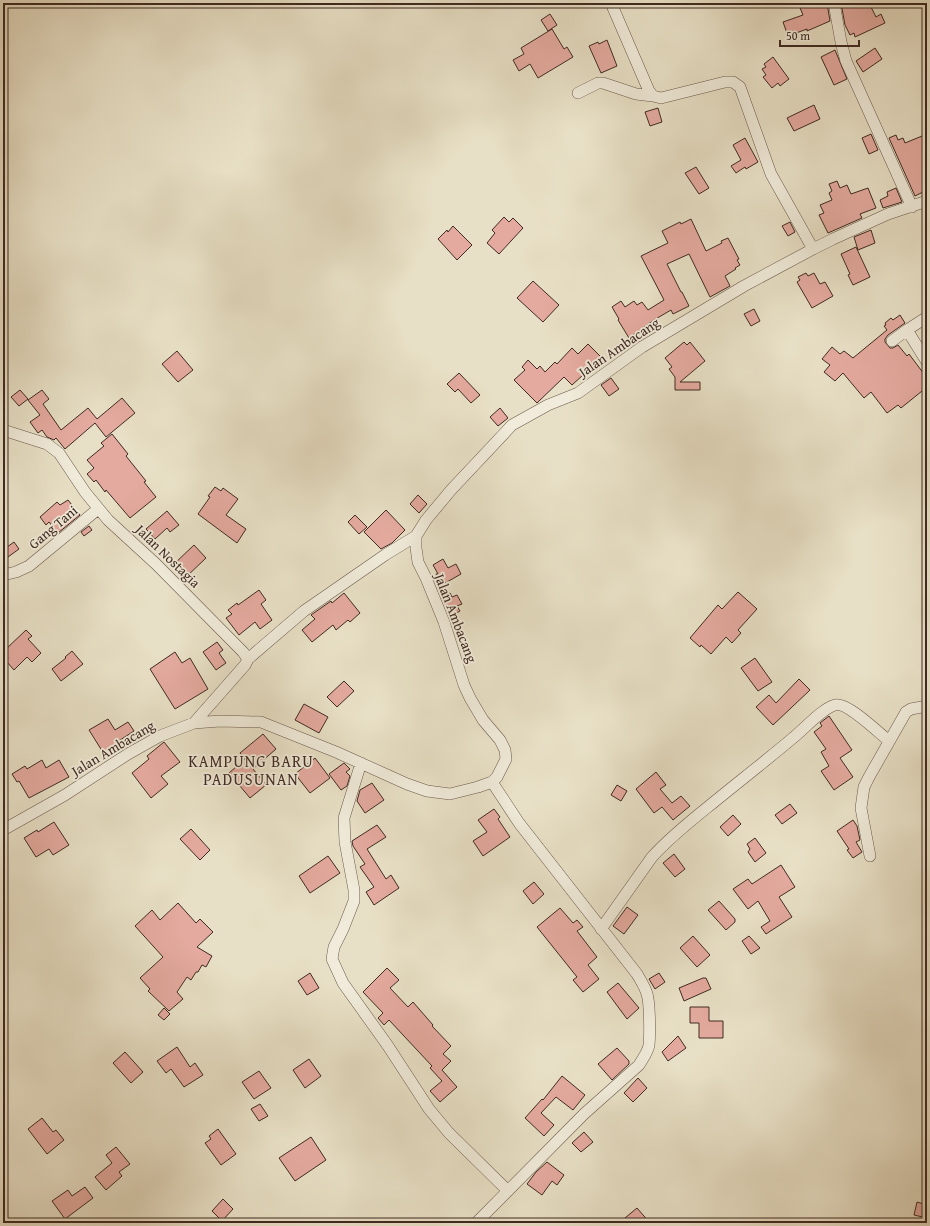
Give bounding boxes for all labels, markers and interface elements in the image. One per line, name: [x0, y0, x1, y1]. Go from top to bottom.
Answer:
scale bar: [780, 22, 859, 48]
text: 50 m: [786, 27, 810, 44]
street label: Jalan Ambacang: [573, 312, 664, 383]
street label: Gang Tani: [24, 501, 82, 553]
street label: Jalan Nostagia: [130, 518, 205, 592]
street label: Jalan Ambacang: [429, 569, 482, 665]
street label: Jalan Ambacang: [66, 715, 158, 782]
district label: KAMPUNG BARU PADUSUNAN: [188, 749, 314, 791]

